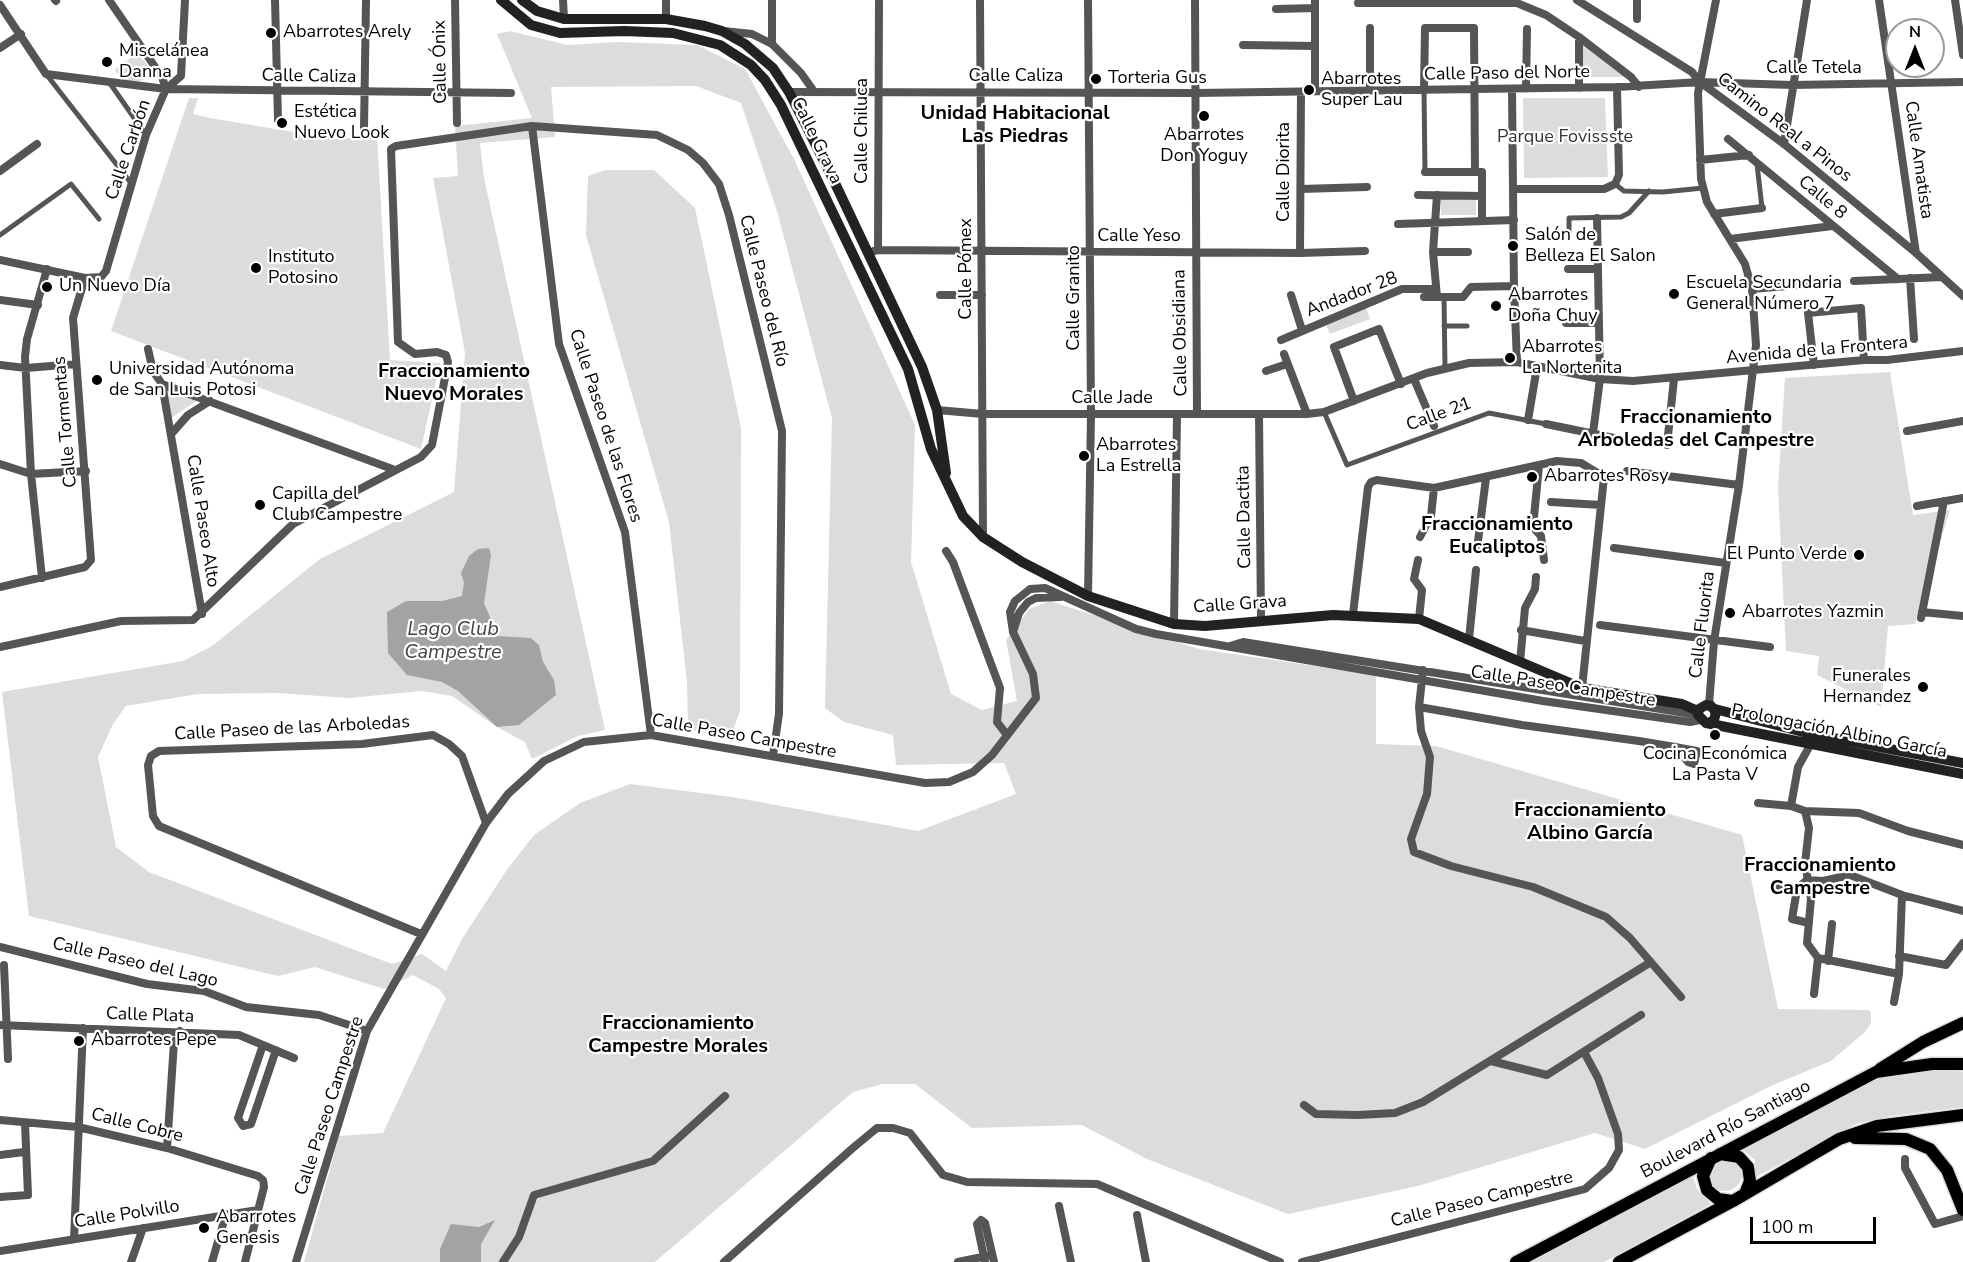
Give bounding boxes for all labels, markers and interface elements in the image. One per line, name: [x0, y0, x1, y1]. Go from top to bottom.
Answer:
north arrow: [1885, 18, 1945, 78]
street label: Calle Ónix: [429, 20, 453, 104]
text: N: [1909, 21, 1921, 43]
place label: Abarrotes Arely: [283, 22, 411, 44]
marker: Abarrotes Arely: [264, 26, 278, 40]
place label: Miscelánea Danna: [119, 41, 209, 84]
marker: Miscelánea Danna: [100, 55, 114, 69]
street label: Calle Tetela: [1766, 58, 1862, 80]
street label: Calle Paso del Norte: [1424, 62, 1590, 86]
street label: Calle Caliza: [261, 65, 357, 89]
street label: Calle Caliza: [969, 66, 1063, 88]
place label: Torteria Gus: [1108, 68, 1207, 90]
place label: Abarrotes Super Lau: [1321, 69, 1403, 112]
street label: Camino Real a Pinos: [1712, 69, 1856, 187]
marker: Torteria Gus: [1089, 72, 1103, 86]
street label: Calle Chiluca: [852, 78, 874, 184]
marker: Abarrotes Super Lau: [1302, 83, 1316, 97]
street label: Calle Grava: [786, 94, 846, 188]
street label: Calle Carbón: [102, 97, 156, 203]
street label: Calle Amatista: [1899, 100, 1937, 220]
place label: Estética Nuevo Look: [294, 102, 389, 144]
district label: Unidad Habitacional Las Piedras: [920, 102, 1110, 149]
marker: Abarrotes Don Yoguy: [1197, 109, 1211, 123]
marker: Estética Nuevo Look: [275, 116, 289, 130]
street label: Calle Diorita: [1274, 122, 1296, 222]
place label: Abarrotes Don Yoguy: [1160, 125, 1248, 168]
park label: Parque Fovissste: [1497, 127, 1633, 149]
street label: Calle 8: [1793, 171, 1851, 225]
street label: Calle Paseo del Río: [734, 213, 792, 369]
street label: Calle Pómex: [956, 218, 978, 320]
place label: Salón de Belleza El Salon: [1525, 225, 1656, 268]
street label: Calle Yeso: [1097, 226, 1181, 248]
marker: Salón de Belleza El Salon: [1506, 239, 1520, 253]
street label: Calle Granito: [1064, 245, 1086, 351]
place label: Instituto Potosino: [268, 247, 338, 290]
marker: Instituto Potosino: [249, 261, 263, 275]
street label: Andador 28: [1303, 268, 1401, 322]
street label: Calle Obsidiana: [1169, 269, 1193, 397]
place label: Escuela Secundaria General Número 7: [1686, 273, 1842, 316]
place label: Un Nuevo Día: [59, 276, 171, 298]
marker: Un Nuevo Día: [40, 280, 54, 294]
place label: Abarrotes Doña Chuy: [1508, 285, 1597, 328]
marker: Escuela Secundaria General Número 7: [1667, 287, 1681, 301]
marker: Abarrotes Doña Chuy: [1489, 299, 1503, 313]
street label: Calle Paseo de las Flores: [564, 327, 646, 525]
street label: Avenida de la Frontera: [1725, 332, 1909, 370]
place label: Abarrotes La Nortenita: [1522, 337, 1622, 380]
marker: Abarrotes La Nortenita: [1503, 351, 1517, 365]
street label: Calle Tormentas: [49, 355, 83, 489]
place label: Universidad Autónoma de San Luis Potosi: [109, 359, 294, 401]
district label: Fraccionamiento Nuevo Morales: [378, 360, 530, 407]
marker: Universidad Autónoma de San Luis Potosi: [90, 373, 104, 387]
street label: Calle Jade: [1071, 388, 1153, 410]
street label: Calle 21: [1403, 393, 1475, 437]
district label: Fraccionamiento Arboledas del Campestre: [1578, 406, 1814, 453]
place label: Abarrotes La Estrella: [1096, 435, 1181, 478]
marker: Abarrotes La Estrella: [1077, 449, 1091, 463]
street label: Calle Paseo Alto: [181, 453, 223, 589]
street label: Calle Dactita: [1233, 465, 1257, 569]
place label: Abarrotes Rosy: [1544, 466, 1668, 488]
marker: Abarrotes Rosy: [1525, 470, 1539, 484]
place label: Capilla del Club Campestre: [272, 484, 402, 526]
marker: Capilla del Club Campestre: [253, 498, 267, 512]
district label: Fraccionamiento Eucaliptos: [1421, 513, 1573, 560]
place label: El Punto Verde: [1727, 544, 1847, 566]
marker: El Punto Verde: [1852, 548, 1866, 562]
street label: Calle Fluorita: [1686, 570, 1720, 680]
street label: Calle Grava: [1193, 591, 1287, 619]
place label: Abarrotes Yazmin: [1742, 602, 1884, 624]
marker: Abarrotes Yazmin: [1723, 606, 1737, 620]
water label: Lago Club Campestre: [404, 618, 502, 665]
street label: Calle Paseo Campestre: [1469, 662, 1657, 712]
place label: Funerales Hernandez: [1823, 666, 1911, 708]
marker: Funerales Hernandez: [1916, 680, 1930, 694]
street label: Prolongación Albino García: [1729, 700, 1949, 764]
street label: Calle Paseo Campestre: [650, 710, 838, 764]
street label: Calle Paseo de las Arboledas: [174, 712, 410, 746]
marker: Cocina Económica La Pasta V: [1708, 728, 1722, 742]
place label: Cocina Económica La Pasta V: [1643, 744, 1787, 786]
district label: Fraccionamiento Albino García: [1514, 799, 1666, 846]
district label: Fraccionamiento Campestre: [1744, 854, 1896, 901]
street label: Calle Paseo del Lago: [50, 933, 220, 993]
street label: Calle Plata: [106, 1004, 194, 1028]
district label: Fraccionamiento Campestre Morales: [588, 1012, 768, 1059]
street label: Calle Paseo Campestre: [291, 1014, 369, 1198]
place label: Abarrotes Pepe: [91, 1030, 217, 1052]
marker: Abarrotes Pepe: [72, 1034, 86, 1048]
street label: Boulevard Río Santiago: [1637, 1076, 1815, 1184]
street label: Calle Cobre: [89, 1104, 185, 1148]
street label: Calle Paseo Campestre: [1389, 1167, 1575, 1233]
street label: Calle Polvillo: [73, 1196, 181, 1234]
scale bar: [1753, 1205, 1879, 1243]
place label: Abarrotes Genesis: [216, 1207, 296, 1250]
text: 100 m: [1761, 1215, 1813, 1239]
marker: Abarrotes Genesis: [197, 1221, 211, 1235]

